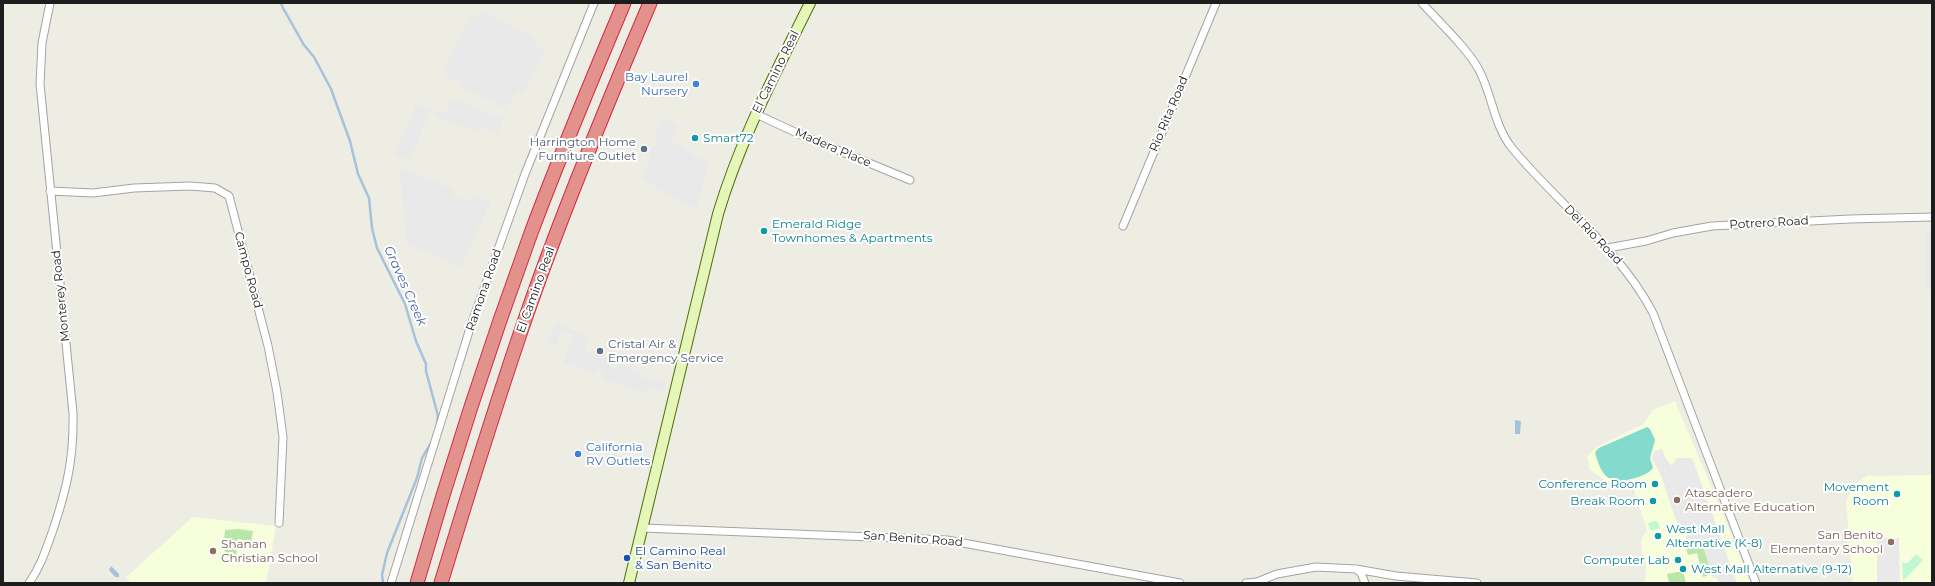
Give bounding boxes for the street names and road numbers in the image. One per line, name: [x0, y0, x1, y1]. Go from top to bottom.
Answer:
street label: El Camino Real: [750, 28, 802, 116]
street label: Rio Rita Road: [1147, 74, 1191, 154]
street label: Madera Place: [793, 125, 873, 171]
street label: Del Rio Road: [1561, 202, 1625, 268]
street label: Potrero Road: [1729, 214, 1809, 232]
street label: Campo Road: [231, 230, 265, 310]
street label: El Camino Real: [514, 245, 558, 335]
street label: Ramona Road: [463, 247, 505, 333]
street label: Monterey Road: [49, 250, 73, 342]
street label: San Benito Road: [863, 528, 963, 550]

